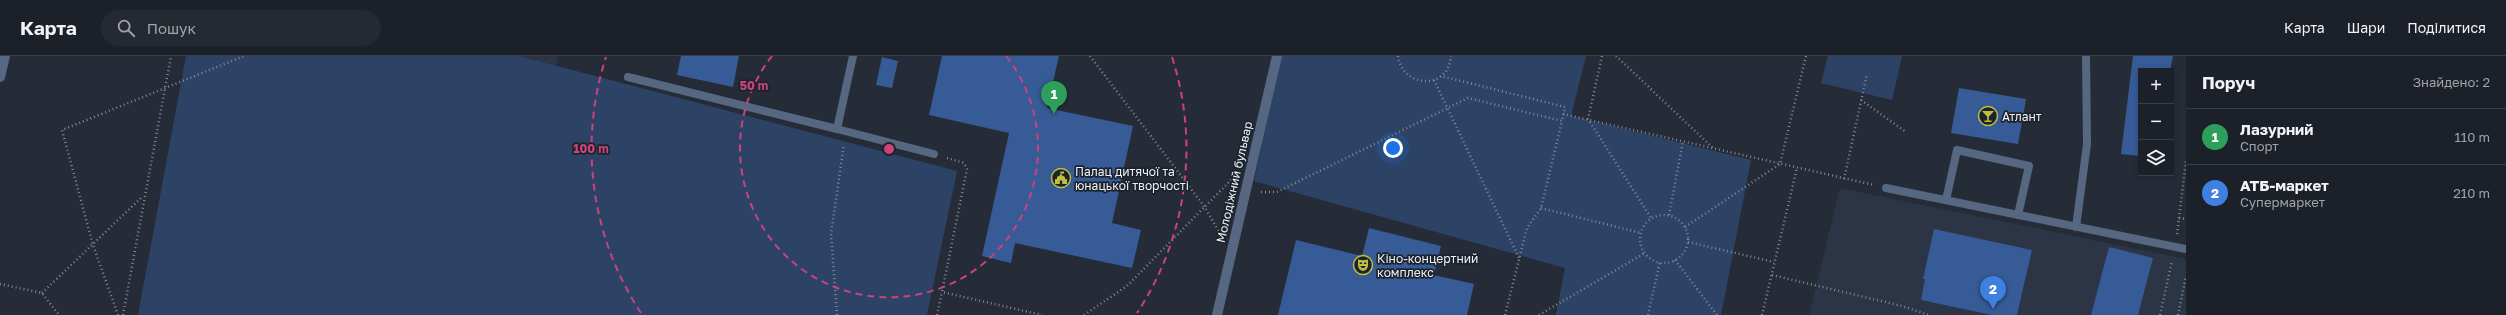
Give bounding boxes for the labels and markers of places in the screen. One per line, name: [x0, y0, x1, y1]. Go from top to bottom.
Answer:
pin: 1: [1041, 81, 1067, 114]
bar icon: Атлант: [1977, 105, 1999, 127]
place label: Атлант: [2002, 109, 2042, 124]
centre of rings: [882, 142, 896, 156]
place label: Палац дитячої та юнацької творчості: [1075, 164, 1189, 193]
public building icon: Палац дитячої та юнацької творчості: [1050, 167, 1072, 189]
place label: Кіно-концертний комплекс: [1377, 251, 1478, 280]
theatre icon: Кіно-концертний комплекс: [1352, 254, 1374, 276]
pin: 2: [1980, 276, 2006, 309]

